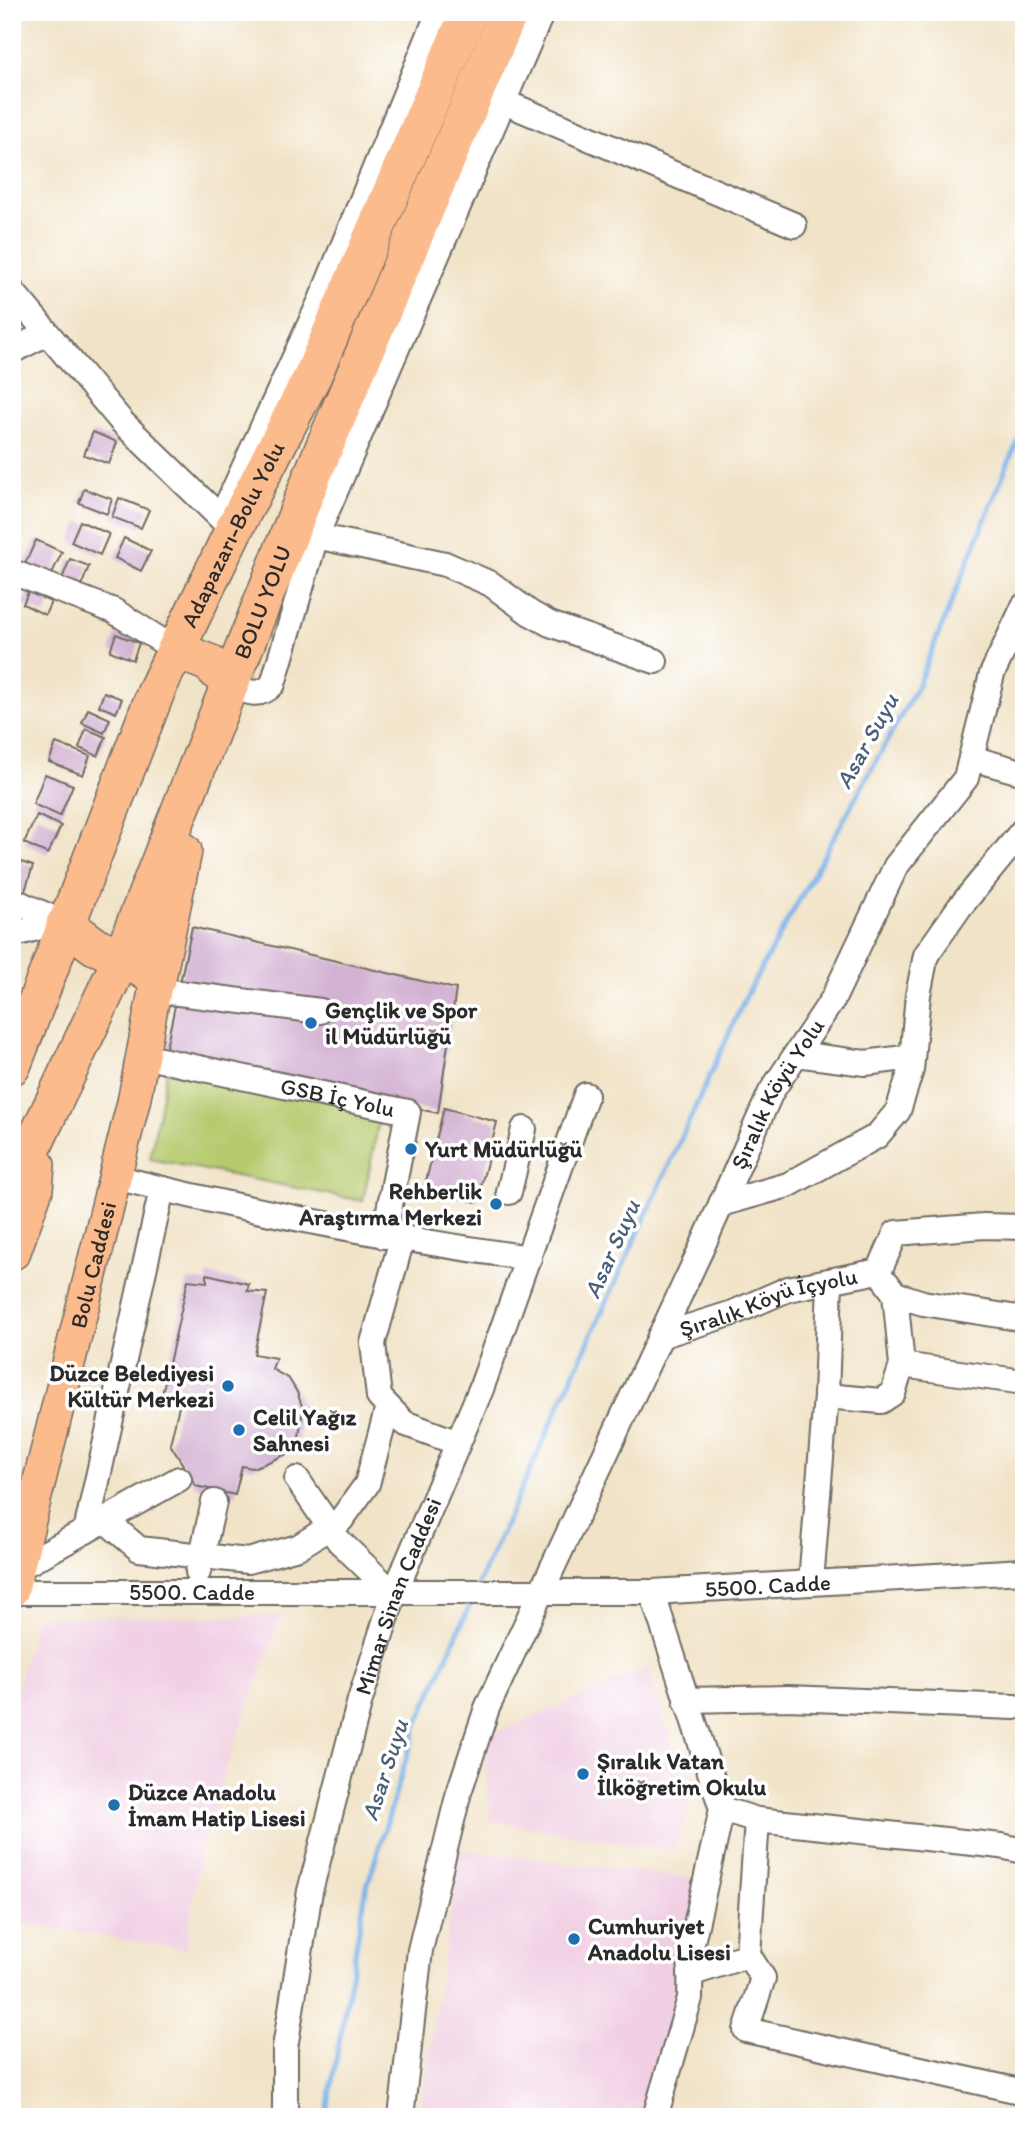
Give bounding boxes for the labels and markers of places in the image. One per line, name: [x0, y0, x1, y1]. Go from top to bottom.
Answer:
place label: Gençlik ve Spor il Müdürlüğü: [325, 996, 478, 1050]
marker: Gençlik ve Spor il Müdürlüğü: [303, 1015, 319, 1031]
place label: Yurt Müdürlüğü: [424, 1135, 583, 1163]
marker: Yurt Müdürlüğü: [403, 1141, 419, 1157]
place label: Rehberlik Araştırma Merkezi: [298, 1177, 482, 1231]
marker: Rehberlik Araştırma Merkezi: [488, 1196, 504, 1212]
place label: Düzce Belediyesi Kültür Merkezi: [49, 1359, 214, 1413]
marker: Düzce Belediyesi Kültür Merkezi: [220, 1378, 236, 1394]
place label: Celil Yağız Sahnesi: [253, 1403, 357, 1457]
marker: Celil Yağız Sahnesi: [231, 1422, 247, 1438]
place label: Şıralık Vatan İlköğretim Okulu: [597, 1747, 767, 1801]
marker: Şıralık Vatan İlköğretim Okulu: [575, 1766, 591, 1782]
place label: Düzce Anadolu İmam Hatip Lisesi: [128, 1778, 306, 1832]
marker: Düzce Anadolu İmam Hatip Lisesi: [106, 1797, 122, 1813]
place label: Cumhuriyet Anadolu Lisesi: [587, 1912, 731, 1966]
marker: Cumhuriyet Anadolu Lisesi: [566, 1931, 582, 1947]

